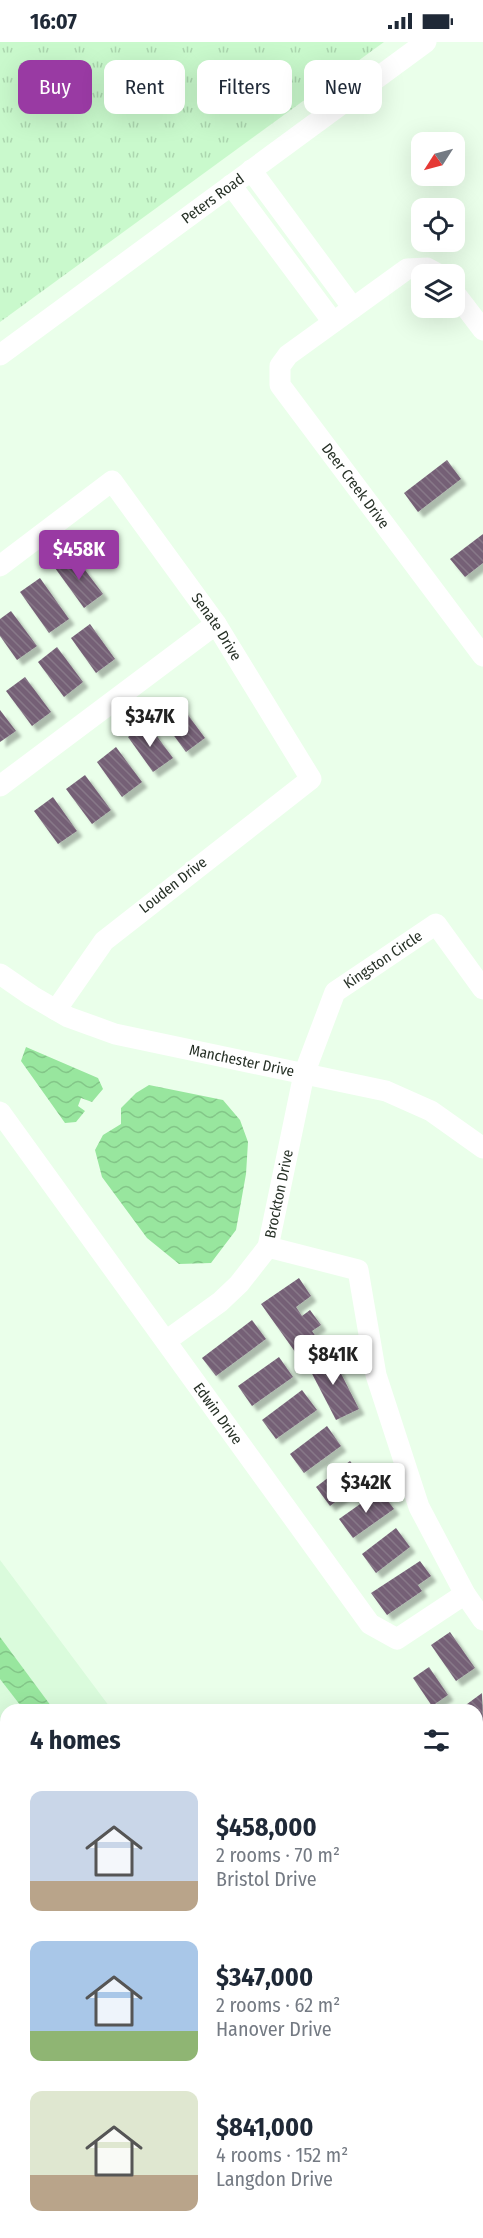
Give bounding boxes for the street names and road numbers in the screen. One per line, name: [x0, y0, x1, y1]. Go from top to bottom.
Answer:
street label: Peters Road: [178, 170, 248, 228]
street label: Deer Creek Drive: [318, 440, 393, 532]
street label: Senate Drive: [187, 589, 245, 664]
street label: Louden Drive: [136, 853, 210, 917]
street label: Kingston Circle: [340, 927, 426, 993]
street label: Manchester Drive: [188, 1041, 296, 1080]
street label: Brockton Drive: [261, 1148, 297, 1240]
street label: Edwin Drive: [190, 1379, 246, 1448]

